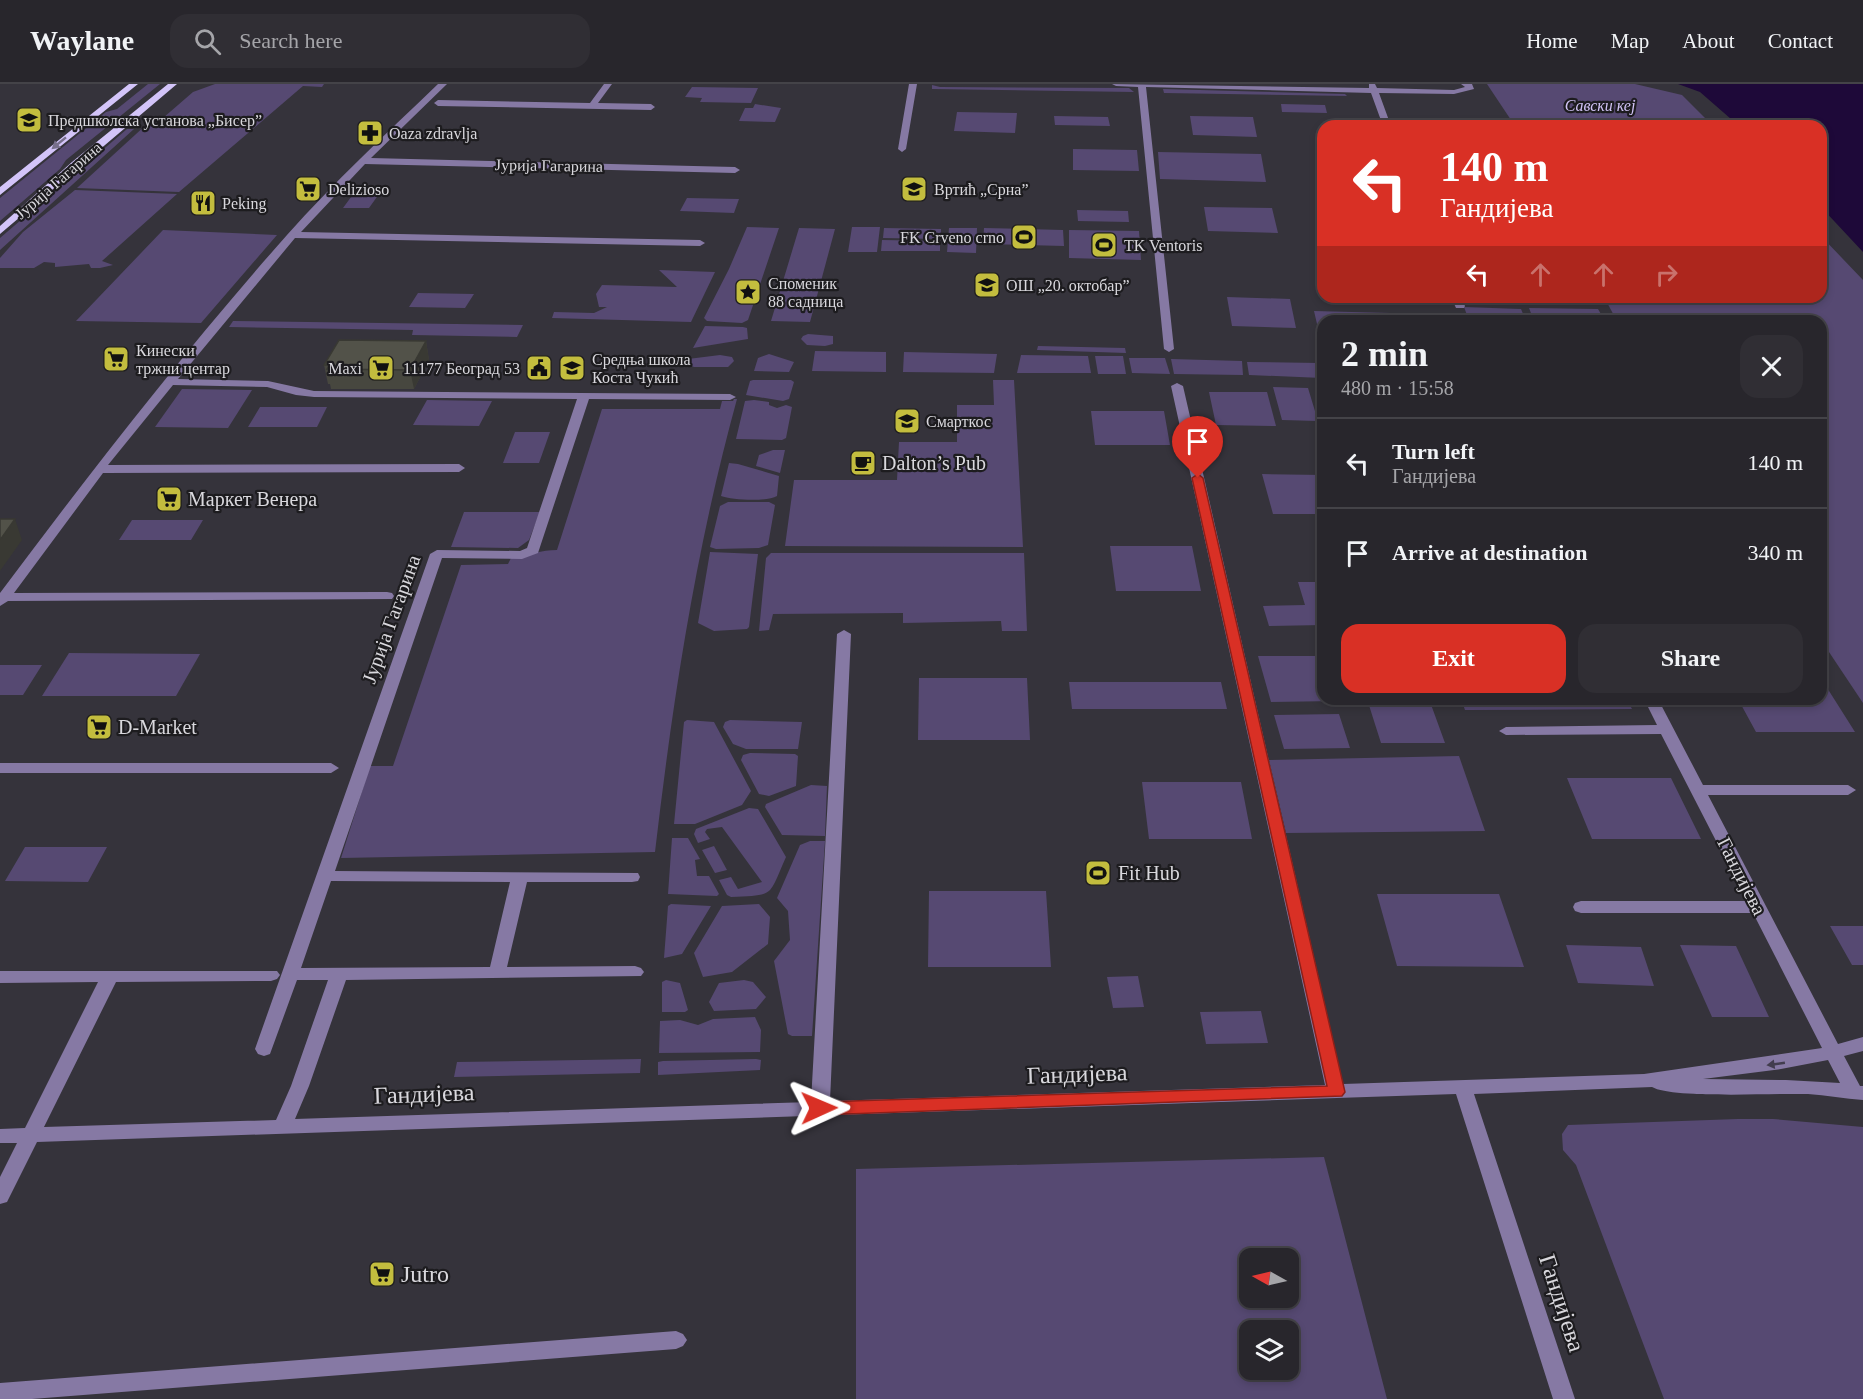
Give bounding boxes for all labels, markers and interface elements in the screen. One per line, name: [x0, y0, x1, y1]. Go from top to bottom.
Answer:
search box: [170, 14, 590, 68]
text: Waylane: [30, 25, 134, 56]
icon: search: [191, 25, 224, 58]
text: Search here: [239, 28, 342, 53]
text: Home: [1526, 29, 1578, 53]
text: Map: [1611, 29, 1649, 53]
text: About: [1682, 29, 1735, 53]
text: Contact: [1768, 29, 1833, 53]
park label: Савски кеј: [1565, 97, 1636, 115]
school or university icon: Предшколска установа „Бисер”: [14, 105, 44, 135]
place label: Предшколска установа „Бисер”: [48, 112, 262, 130]
pharmacy icon: Oaza zdravlja: [355, 118, 385, 148]
place label: Oaza zdravlja: [389, 125, 477, 143]
one-way arrow: [51, 136, 67, 149]
street label: Јурија Гагарина: [12, 138, 105, 223]
icon: left: [1341, 144, 1419, 222]
text: 140 m: [1440, 144, 1549, 190]
street label: Јурија Гагарина: [495, 156, 603, 176]
supermarket icon: Delizioso: [293, 174, 323, 204]
school or university icon: Вртић „Срна”: [899, 174, 929, 204]
place label: Delizioso: [328, 181, 389, 198]
place label: Вртић „Срна”: [934, 181, 1029, 199]
restaurant icon: Peking: [188, 188, 218, 218]
text: Гандијева: [1440, 193, 1553, 223]
place label: Peking: [222, 195, 266, 213]
sports icon: FK Crveno crno: [1009, 222, 1039, 252]
place label: FK Crveno crno: [900, 229, 1004, 246]
sports icon: TK Ventoris: [1089, 230, 1119, 260]
place label: TK Ventoris: [1124, 237, 1202, 254]
icon: left: [1461, 258, 1494, 291]
icon: ahead: [1524, 258, 1557, 291]
icon: ahead: [1587, 258, 1620, 291]
icon: right: [1650, 258, 1683, 291]
school or university icon: ОШ „20. октобар”: [972, 270, 1002, 300]
place label: Споменик 88 садница: [768, 275, 843, 311]
place icon: Споменик 88 садница: [733, 277, 763, 307]
place label: ОШ „20. октобар”: [1006, 277, 1129, 295]
text: 2 min: [1341, 334, 1428, 374]
button: close: [1740, 335, 1803, 398]
place label: Кинески тржни центар: [136, 342, 230, 378]
supermarket icon: Кинески тржни центар: [101, 344, 131, 374]
place label: Средња школа Коста Чукић: [592, 351, 691, 387]
supermarket icon: Maxi: [366, 353, 396, 383]
public building icon: 11177 Београд 53: [524, 353, 554, 383]
school or university icon: Средња школа Коста Чукић: [557, 353, 587, 383]
place label: Maxi: [328, 360, 363, 377]
place label: 11177 Београд 53: [403, 360, 520, 378]
text: 480 m · 15:58: [1341, 377, 1454, 399]
school or university icon: Смарткос: [892, 406, 922, 436]
place label: Смарткос: [926, 413, 991, 431]
pin: [1172, 416, 1223, 478]
icon: arrive: [1181, 425, 1214, 458]
text: Turn left: [1392, 439, 1475, 464]
icon: left: [1341, 447, 1374, 480]
cafe icon: Dalton’s Pub: [848, 448, 878, 478]
text: 140 m: [1747, 450, 1803, 475]
place label: Dalton’s Pub: [882, 452, 986, 474]
text: Гандијева: [1392, 465, 1476, 487]
supermarket icon: Маркет Венера: [154, 484, 184, 514]
place label: Маркет Венера: [188, 488, 317, 511]
icon: arrive: [1341, 537, 1374, 570]
text: Arrive at destination: [1392, 540, 1588, 565]
text: 340 m: [1747, 540, 1803, 565]
street label: Јурија Гагарина: [358, 552, 425, 687]
button: Exit: [1341, 624, 1566, 693]
button: Share: [1578, 624, 1803, 693]
supermarket icon: D-Market: [84, 712, 114, 742]
place label: D-Market: [118, 716, 197, 738]
street label: Гандијева: [1712, 834, 1771, 919]
sports icon: Fit Hub: [1083, 858, 1113, 888]
place label: Fit Hub: [1118, 862, 1180, 884]
street label: Гандијева: [1026, 1059, 1128, 1089]
one-way arrow: [1767, 1060, 1786, 1069]
position arrow: [787, 1076, 851, 1140]
street label: Гандијева: [373, 1079, 475, 1109]
north arrow: [1239, 1248, 1299, 1308]
map controls: [1239, 1248, 1299, 1380]
street label: Гандијева: [1534, 1251, 1590, 1355]
supermarket icon: Jutro: [367, 1259, 397, 1289]
place label: Jutro: [401, 1261, 449, 1287]
button: layers: [1239, 1320, 1299, 1380]

